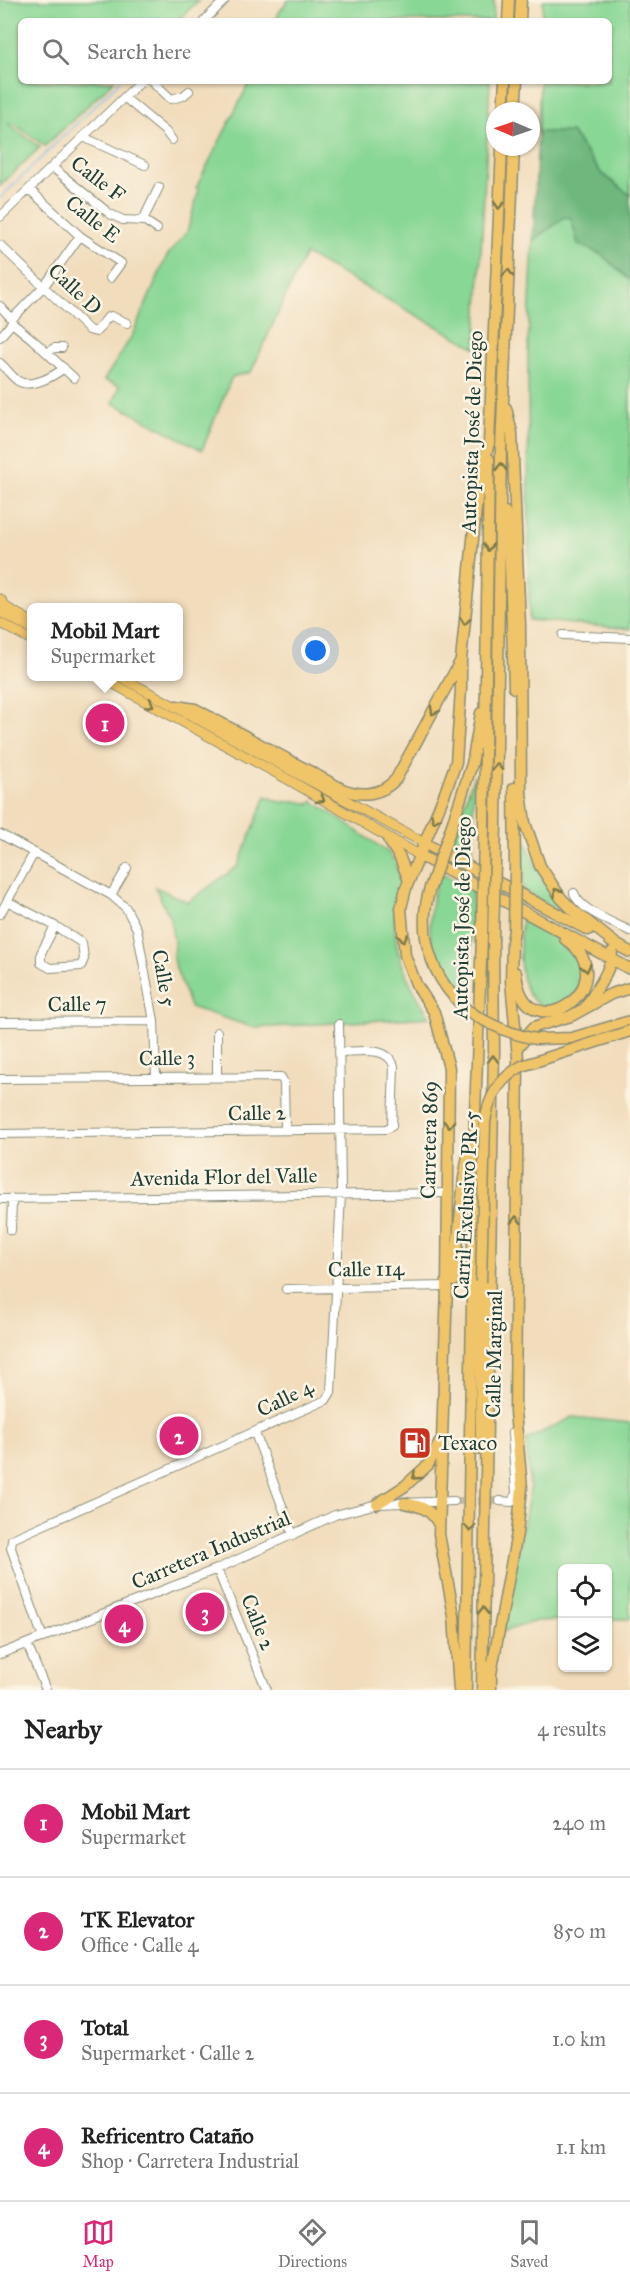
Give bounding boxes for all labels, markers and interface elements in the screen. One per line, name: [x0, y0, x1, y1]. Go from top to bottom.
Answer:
search box: [18, 18, 612, 84]
icon: search: [39, 35, 72, 68]
text: Search here: [87, 38, 191, 65]
north arrow: [486, 102, 540, 156]
street label: Calle F: [66, 150, 131, 208]
street label: Calle E: [60, 189, 126, 249]
one-way arrow: [492, 201, 505, 210]
street label: Calle D: [43, 258, 107, 320]
one-way arrow: [501, 268, 514, 277]
street label: Autopista José de Diego: [455, 330, 489, 535]
one-way arrow: [495, 463, 507, 472]
one-way arrow: [482, 543, 494, 552]
popup: [27, 603, 183, 681]
one-way arrow: [459, 616, 472, 625]
text: Mobil Mart: [50, 617, 160, 644]
your location: [301, 636, 330, 665]
text: Supermarket: [50, 644, 156, 668]
one-way arrow: [144, 697, 154, 708]
pin: 1: [86, 700, 124, 746]
one-way arrow: [430, 705, 441, 715]
one-way arrow: [491, 763, 503, 772]
one-way arrow: [315, 792, 325, 803]
one-way arrow: [430, 812, 442, 823]
street label: Autopista José de Diego: [447, 816, 477, 1021]
one-way arrow: [553, 887, 564, 898]
one-way arrow: [396, 934, 408, 943]
street label: Calle 5: [146, 947, 182, 1009]
one-way arrow: [579, 963, 592, 973]
street label: Calle 7: [47, 990, 107, 1018]
street label: Calle 3: [139, 1045, 195, 1071]
one-way arrow: [487, 1054, 500, 1063]
street label: Carretera 869: [415, 1081, 443, 1199]
street label: Calle 2: [228, 1099, 287, 1127]
street label: Carril Exclusivo PR-5: [448, 1110, 484, 1300]
one-way arrow: [443, 1119, 455, 1128]
street label: Avenida Flor del Valle: [129, 1162, 318, 1192]
one-way arrow: [510, 1215, 522, 1224]
street label: Calle 114: [328, 1255, 406, 1283]
street label: Calle Marginal: [480, 1290, 508, 1418]
street label: Calle 4: [253, 1373, 319, 1423]
pin: 2: [160, 1414, 198, 1458]
fuel station icon: Texaco: [397, 1425, 433, 1461]
place label: Texaco: [438, 1430, 497, 1456]
one-way arrow: [412, 1469, 423, 1480]
street label: Carretera Industrial: [128, 1505, 295, 1595]
one-way arrow: [463, 1523, 476, 1532]
map controls: [558, 1564, 612, 1672]
button: locate: [558, 1564, 612, 1618]
pin: 3: [186, 1590, 224, 1634]
street label: Calle 2: [235, 1590, 281, 1654]
pin: 4: [104, 1602, 144, 1646]
one-way arrow: [477, 1606, 490, 1615]
button: layers: [558, 1618, 612, 1672]
text: Nearby: [24, 1713, 102, 1745]
text: 4 results: [537, 1717, 606, 1741]
text: Mobil Mart: [81, 1798, 190, 1825]
text: 1: [40, 1811, 47, 1835]
text: 240 m: [552, 1811, 606, 1835]
text: Supermarket: [81, 1825, 186, 1849]
text: TK Elevator: [81, 1906, 194, 1933]
text: 2: [39, 1919, 48, 1943]
text: 850 m: [553, 1919, 606, 1943]
text: Office · Calle 4: [81, 1933, 198, 1957]
text: Total: [81, 2014, 129, 2041]
text: 3: [40, 2027, 48, 2051]
text: 1.0 km: [552, 2027, 606, 2051]
text: Supermarket · Calle 2: [81, 2041, 254, 2065]
text: Refricentro Cataño: [81, 2122, 254, 2149]
text: 4: [38, 2135, 49, 2159]
text: 1.1 km: [556, 2135, 606, 2159]
text: Shop · Carretera Industrial: [81, 2149, 299, 2173]
tab: Map: [82, 2216, 115, 2271]
tab: Directions: [278, 2216, 347, 2271]
tab: Saved: [510, 2216, 548, 2271]

